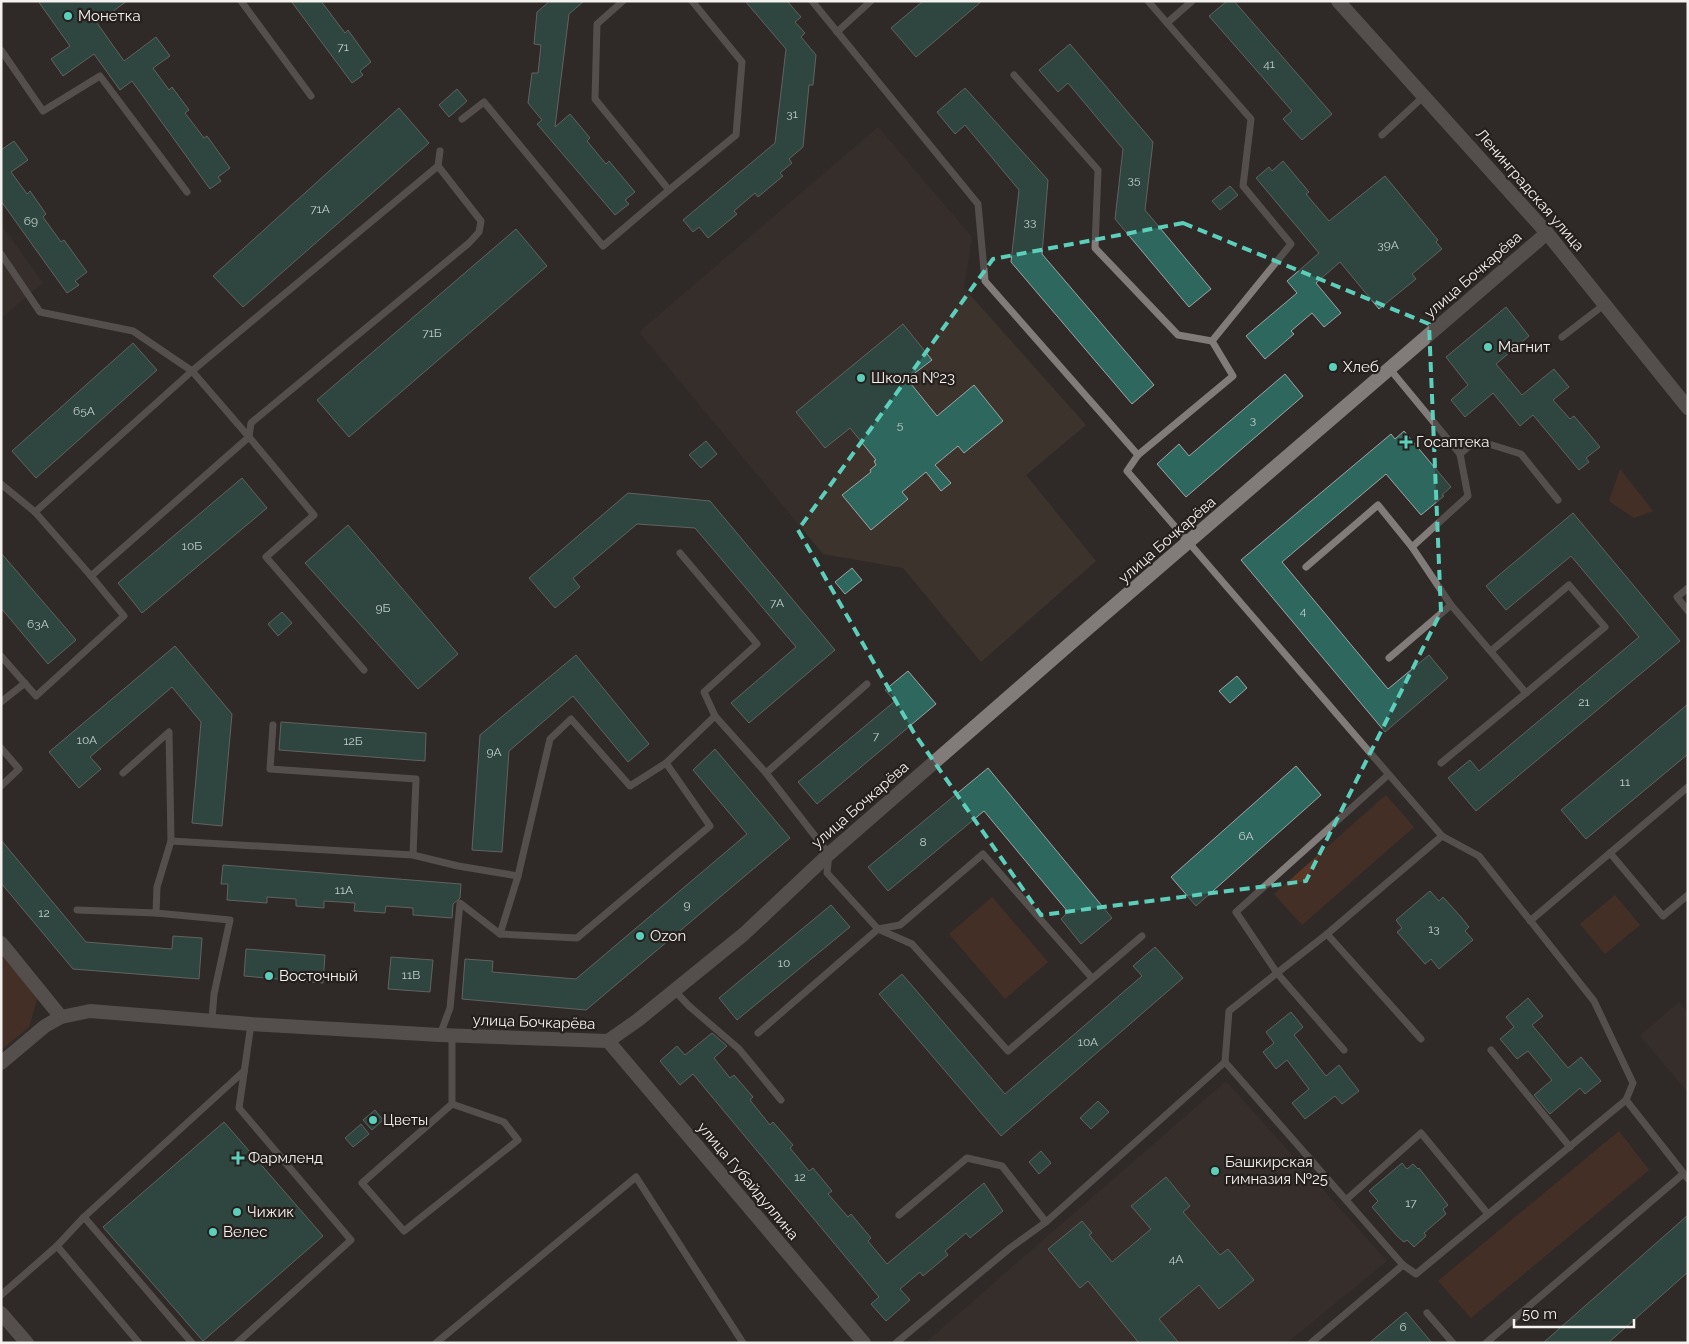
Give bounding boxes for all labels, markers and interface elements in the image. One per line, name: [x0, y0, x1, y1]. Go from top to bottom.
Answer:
place label: Монетка: [78, 7, 141, 25]
marker: Монетка: [62, 10, 74, 22]
house number: 71: [337, 40, 349, 54]
house number: 41: [1263, 57, 1275, 71]
house number: 31: [786, 107, 798, 121]
street label: Ленинградская улица: [1472, 125, 1588, 255]
house number: 35: [1128, 173, 1141, 187]
house number: 71А: [310, 202, 330, 216]
house number: 69: [24, 214, 38, 228]
house number: 33: [1024, 215, 1036, 229]
street label: улица Бочкарёва: [1421, 228, 1525, 322]
house number: 39А: [1377, 238, 1399, 252]
house number: 71Б: [422, 326, 442, 340]
place label: Магнит: [1498, 338, 1550, 356]
marker: Магнит: [1482, 341, 1494, 353]
place label: Хлеб: [1343, 358, 1379, 376]
marker: Хлеб: [1327, 361, 1339, 373]
place label: Школа №23: [871, 369, 955, 387]
marker: Школа №23: [855, 372, 867, 384]
house number: 65А: [73, 404, 95, 418]
house number: 3: [1250, 413, 1256, 427]
house number: 5: [897, 418, 904, 432]
place label: Госаптека: [1416, 433, 1490, 451]
marker: Госаптека: [1400, 436, 1412, 448]
street label: улица Бочкарёва: [1115, 493, 1219, 587]
house number: 10Б: [182, 539, 202, 553]
house number: 7А: [770, 596, 784, 610]
house number: 9Б: [376, 601, 391, 615]
house number: 4: [1300, 604, 1307, 618]
house number: 63А: [27, 617, 49, 631]
house number: 21: [1578, 695, 1590, 709]
house number: 7: [873, 729, 880, 743]
house number: 10А: [77, 733, 97, 747]
house number: 12Б: [343, 734, 363, 748]
house number: 9А: [486, 745, 502, 759]
street label: улица Бочкарёва: [808, 758, 912, 852]
house number: 11: [1620, 775, 1630, 789]
house number: 6А: [1238, 829, 1254, 843]
house number: 8: [919, 835, 927, 849]
house number: 11А: [335, 883, 353, 897]
house number: 9: [683, 898, 691, 912]
house number: 12: [38, 906, 50, 920]
house number: 13: [1428, 922, 1440, 936]
place label: Ozon: [650, 927, 686, 945]
marker: Ozon: [634, 930, 646, 942]
house number: 10: [778, 956, 790, 970]
place label: Восточный: [279, 967, 358, 985]
house number: 11В: [402, 968, 420, 982]
marker: Восточный: [263, 970, 275, 982]
street label: улица Бочкарёва: [472, 1011, 596, 1033]
house number: 10А: [1078, 1035, 1098, 1049]
place label: Цветы: [383, 1111, 428, 1129]
marker: Цветы: [367, 1114, 379, 1126]
street label: улица Губайдуллина: [694, 1118, 802, 1244]
place label: Фармленд: [248, 1149, 323, 1167]
marker: Фармленд: [232, 1152, 244, 1164]
place label: Башкирская гимназия №25: [1225, 1153, 1328, 1188]
marker: Башкирская гимназия №25: [1209, 1165, 1221, 1177]
house number: 12: [794, 1170, 806, 1184]
house number: 17: [1405, 1196, 1417, 1210]
place label: Чижик: [247, 1203, 294, 1221]
marker: Чижик: [231, 1206, 243, 1218]
place label: Велес: [223, 1223, 267, 1241]
marker: Велес: [207, 1226, 219, 1238]
house number: 4А: [1169, 1252, 1183, 1266]
scale bar: [1514, 1296, 1634, 1328]
text: 50 m: [1522, 1305, 1557, 1323]
house number: 6: [1399, 1320, 1407, 1334]

